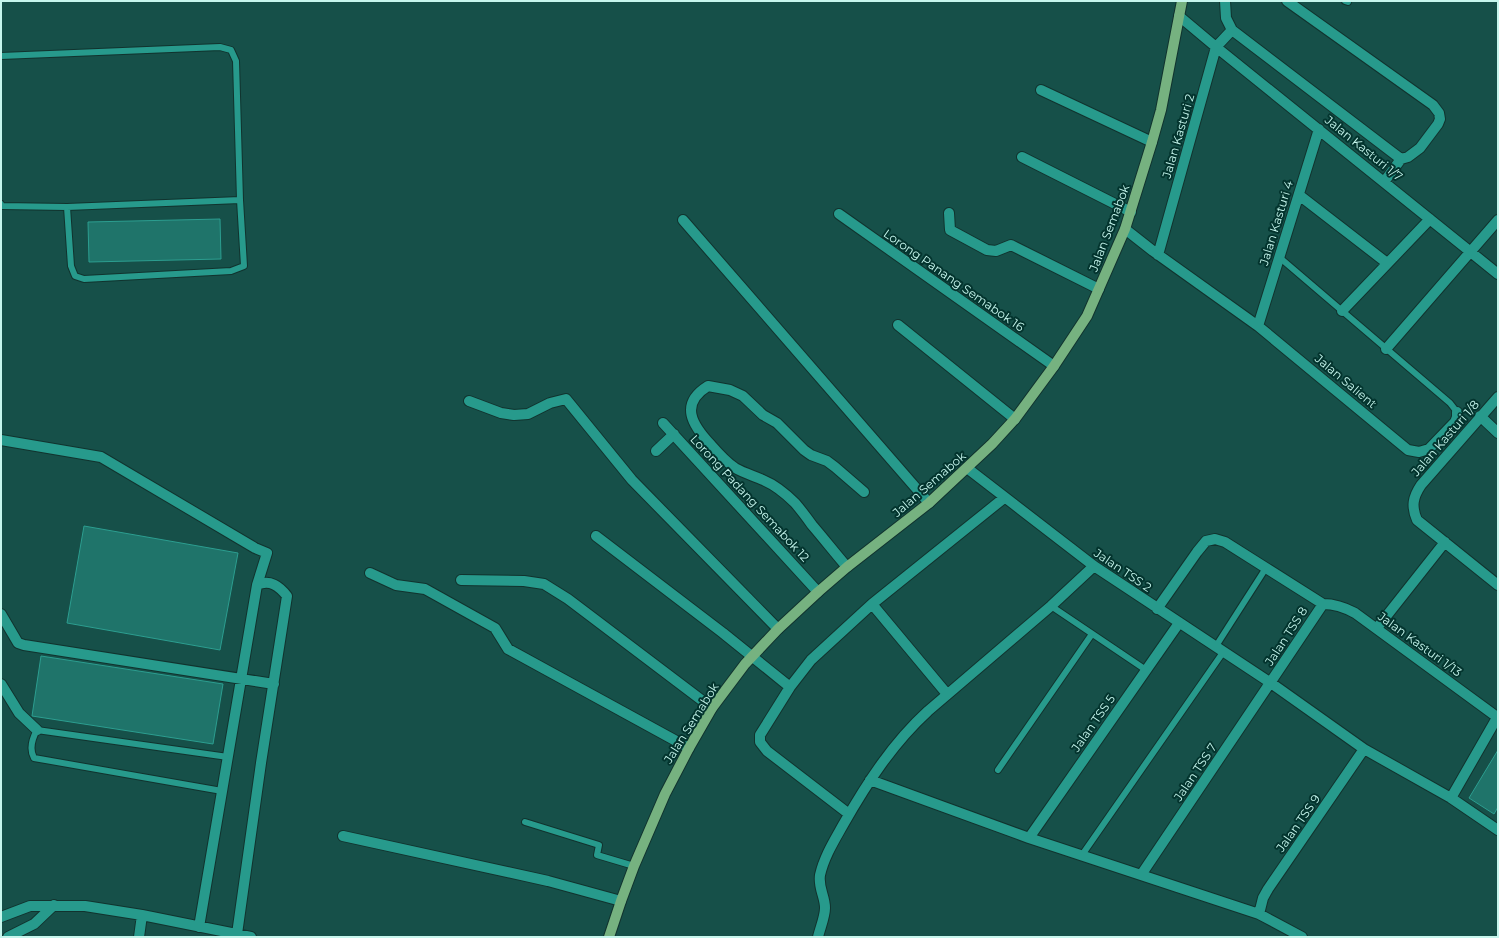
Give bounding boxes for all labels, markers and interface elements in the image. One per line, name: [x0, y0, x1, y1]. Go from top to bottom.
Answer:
street label: Jalan Kasturi 2: [1159, 92, 1197, 181]
street label: Jalan Kasturi 1/7: [1321, 111, 1406, 184]
street label: Jalan Kasturi 4: [1256, 179, 1296, 268]
street label: Jalan Semabok: [1085, 182, 1133, 275]
street label: Lorong Panang Semabok 16: [881, 226, 1027, 334]
street label: Jalan Salient: [1311, 350, 1380, 411]
street label: Jalan Kasturi 1/8: [1407, 397, 1482, 480]
street label: Lorong Padang Semabok 12: [687, 431, 813, 565]
street label: Jalan Semabok: [889, 448, 969, 520]
street label: Jalan TSS 2: [1091, 545, 1155, 595]
street label: Jalan TSS 8: [1261, 604, 1311, 669]
street label: Jalan Kasturi 1/13: [1374, 608, 1465, 680]
street label: Jalan Semabok: [660, 679, 722, 767]
street label: Jalan TSS 5: [1067, 691, 1118, 755]
street label: Jalan TSS 7: [1170, 740, 1220, 805]
street label: Jalan TSS 9: [1272, 791, 1323, 855]

